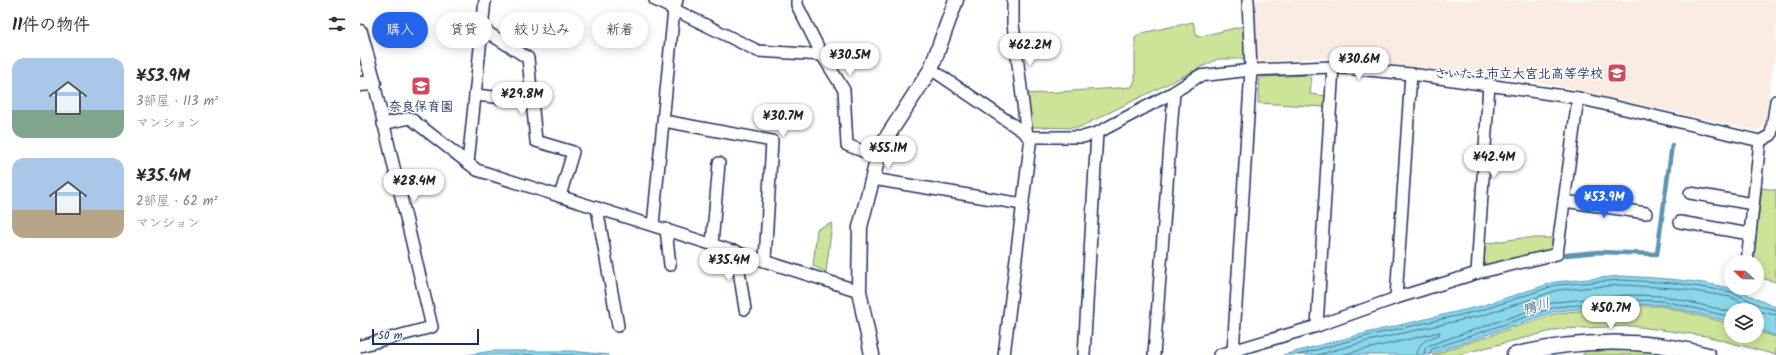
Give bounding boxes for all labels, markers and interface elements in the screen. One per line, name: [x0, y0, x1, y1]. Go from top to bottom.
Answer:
text: 11件の物件: [12, 12, 90, 39]
chip: 購入: [372, 12, 428, 48]
chip: 賃貸: [436, 12, 492, 48]
chip: 絞り込み: [500, 12, 584, 48]
chip: 新着: [592, 12, 648, 48]
icon: filters: [326, 13, 348, 35]
pin: ¥62.2M: [997, 33, 1063, 67]
text: ¥62.2M: [1008, 35, 1052, 56]
pin: ¥30.5M: [817, 43, 883, 77]
text: ¥30.5M: [829, 45, 871, 66]
pin: ¥30.6M: [1326, 47, 1392, 81]
text: ¥30.6M: [1338, 49, 1380, 70]
school or university icon: さいたま市立大宮北高等学校: [1606, 62, 1628, 84]
text: ¥53.9M: [136, 63, 190, 90]
place label: さいたま市立大宮北高等学校: [1434, 64, 1603, 85]
icon: home: [44, 74, 92, 122]
school or university icon: 奈良保育園: [410, 75, 432, 97]
pin: ¥29.8M: [489, 82, 555, 116]
text: ¥29.8M: [501, 84, 543, 105]
text: 3部屋 · 113 m²: [136, 91, 218, 112]
place label: 奈良保育園: [388, 97, 454, 118]
pin: ¥30.7M: [750, 104, 816, 138]
text: ¥30.7M: [763, 106, 803, 127]
text: マンション: [136, 113, 200, 134]
pin: ¥55.1M: [855, 136, 921, 170]
text: ¥55.1M: [869, 138, 907, 159]
pin: ¥42.4M: [1461, 145, 1527, 179]
text: ¥42.4M: [1473, 147, 1515, 168]
text: ¥35.4M: [136, 163, 191, 190]
pin: ¥28.4M: [381, 169, 447, 203]
text: ¥28.4M: [392, 171, 436, 192]
icon: home: [44, 174, 92, 222]
pin: ¥53.9M: [1571, 185, 1637, 219]
text: ¥53.9M: [1583, 187, 1625, 208]
text: 2部屋 · 62 m²: [136, 191, 217, 212]
text: マンション: [136, 213, 200, 234]
pin: ¥35.4M: [696, 248, 762, 282]
text: ¥35.4M: [708, 250, 750, 271]
north arrow: [1724, 255, 1764, 295]
map controls: [1724, 255, 1764, 343]
water label: 鴨川: [1520, 293, 1553, 321]
pin: ¥50.7M: [1578, 296, 1644, 330]
text: ¥50.7M: [1591, 298, 1631, 319]
button: layers: [1724, 303, 1764, 343]
scale bar: [372, 327, 479, 346]
text: 50 m: [378, 327, 403, 345]

